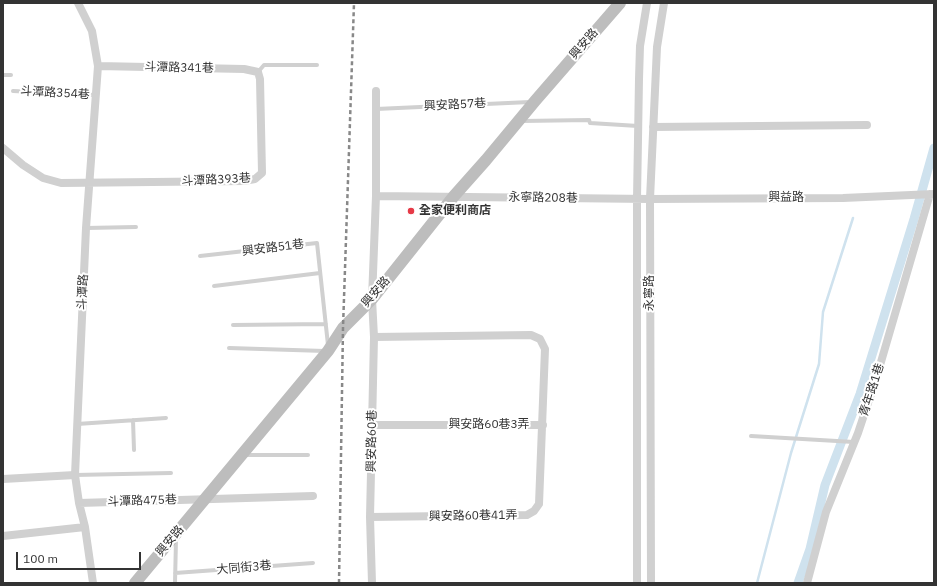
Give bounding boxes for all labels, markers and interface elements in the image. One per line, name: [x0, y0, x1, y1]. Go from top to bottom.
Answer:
street label: 興安路: [567, 26, 601, 62]
street label: 斗潭路341巷: [144, 60, 214, 76]
street label: 斗潭路354巷: [20, 84, 90, 102]
street label: 興安路57巷: [423, 96, 487, 114]
street label: 斗潭路393巷: [181, 171, 251, 189]
street label: 永寧路208巷: [508, 190, 578, 206]
street label: 興益路: [768, 191, 804, 205]
place label: 全家便利商店: [419, 204, 491, 218]
marker: 全家便利商店: [406, 206, 416, 216]
street label: 興安路51巷: [241, 237, 305, 259]
street label: 斗潭路: [75, 274, 91, 310]
street label: 興安路: [359, 274, 393, 310]
street label: 永寧路: [643, 275, 657, 311]
street label: 青年路1巷: [857, 362, 887, 418]
street label: 興安路60巷: [364, 410, 380, 472]
street label: 興安路60巷3弄: [448, 418, 530, 432]
street label: 斗潭路475巷: [107, 493, 177, 509]
street label: 興安路60巷41弄: [428, 508, 518, 524]
street label: 興安路: [153, 523, 187, 559]
scale bar: [18, 544, 143, 570]
text: 100 m: [23, 551, 58, 566]
street label: 大同街3巷: [216, 558, 272, 578]

